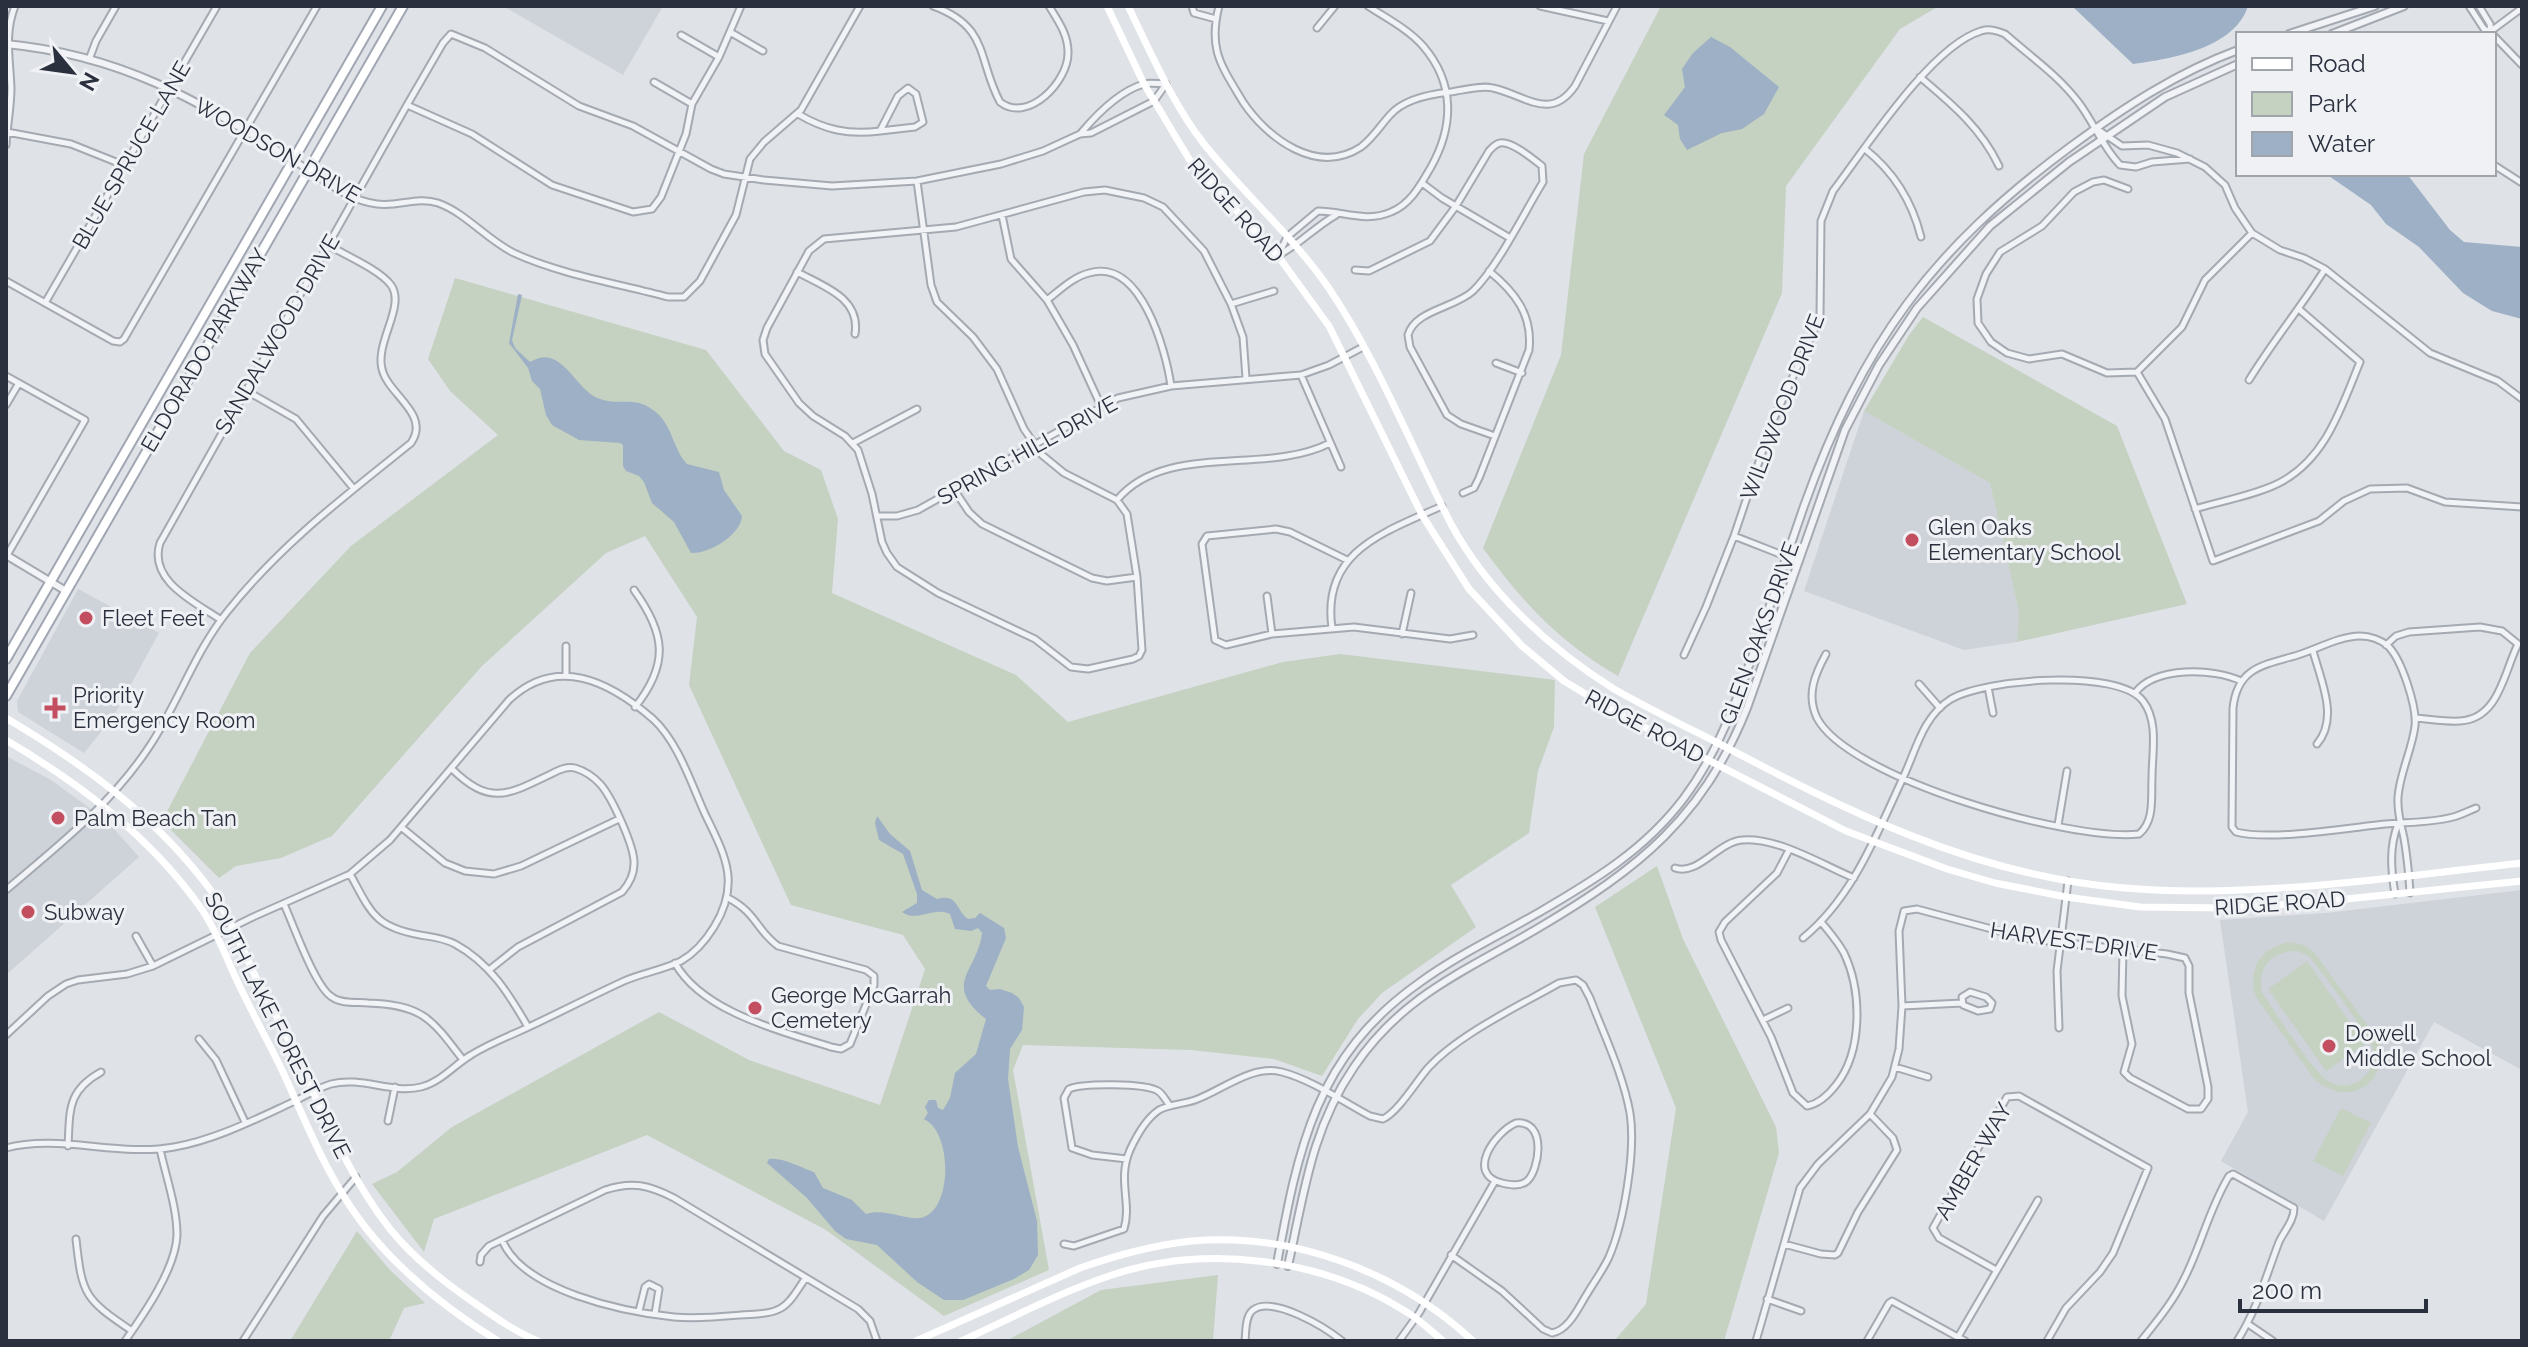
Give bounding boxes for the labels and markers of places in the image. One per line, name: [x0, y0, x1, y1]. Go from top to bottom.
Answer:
place label: Glen Oaks Elementary School: [1928, 514, 2121, 565]
marker: Glen Oaks Elementary School: [1903, 531, 1921, 549]
place label: Fleet Feet: [102, 605, 206, 631]
marker: Fleet Feet: [77, 609, 95, 627]
place label: Priority Emergency Room: [73, 682, 255, 733]
marker: Priority Emergency Room: [44, 697, 66, 719]
place label: Palm Beach Tan: [74, 805, 237, 831]
marker: Palm Beach Tan: [49, 809, 67, 827]
place label: Subway: [44, 899, 125, 925]
marker: Subway: [19, 903, 37, 921]
place label: George McGarrah Cemetery: [771, 982, 951, 1033]
marker: George McGarrah Cemetery: [746, 999, 764, 1017]
place label: Dowell Middle School: [2345, 1020, 2491, 1071]
marker: Dowell Middle School: [2320, 1037, 2338, 1055]

